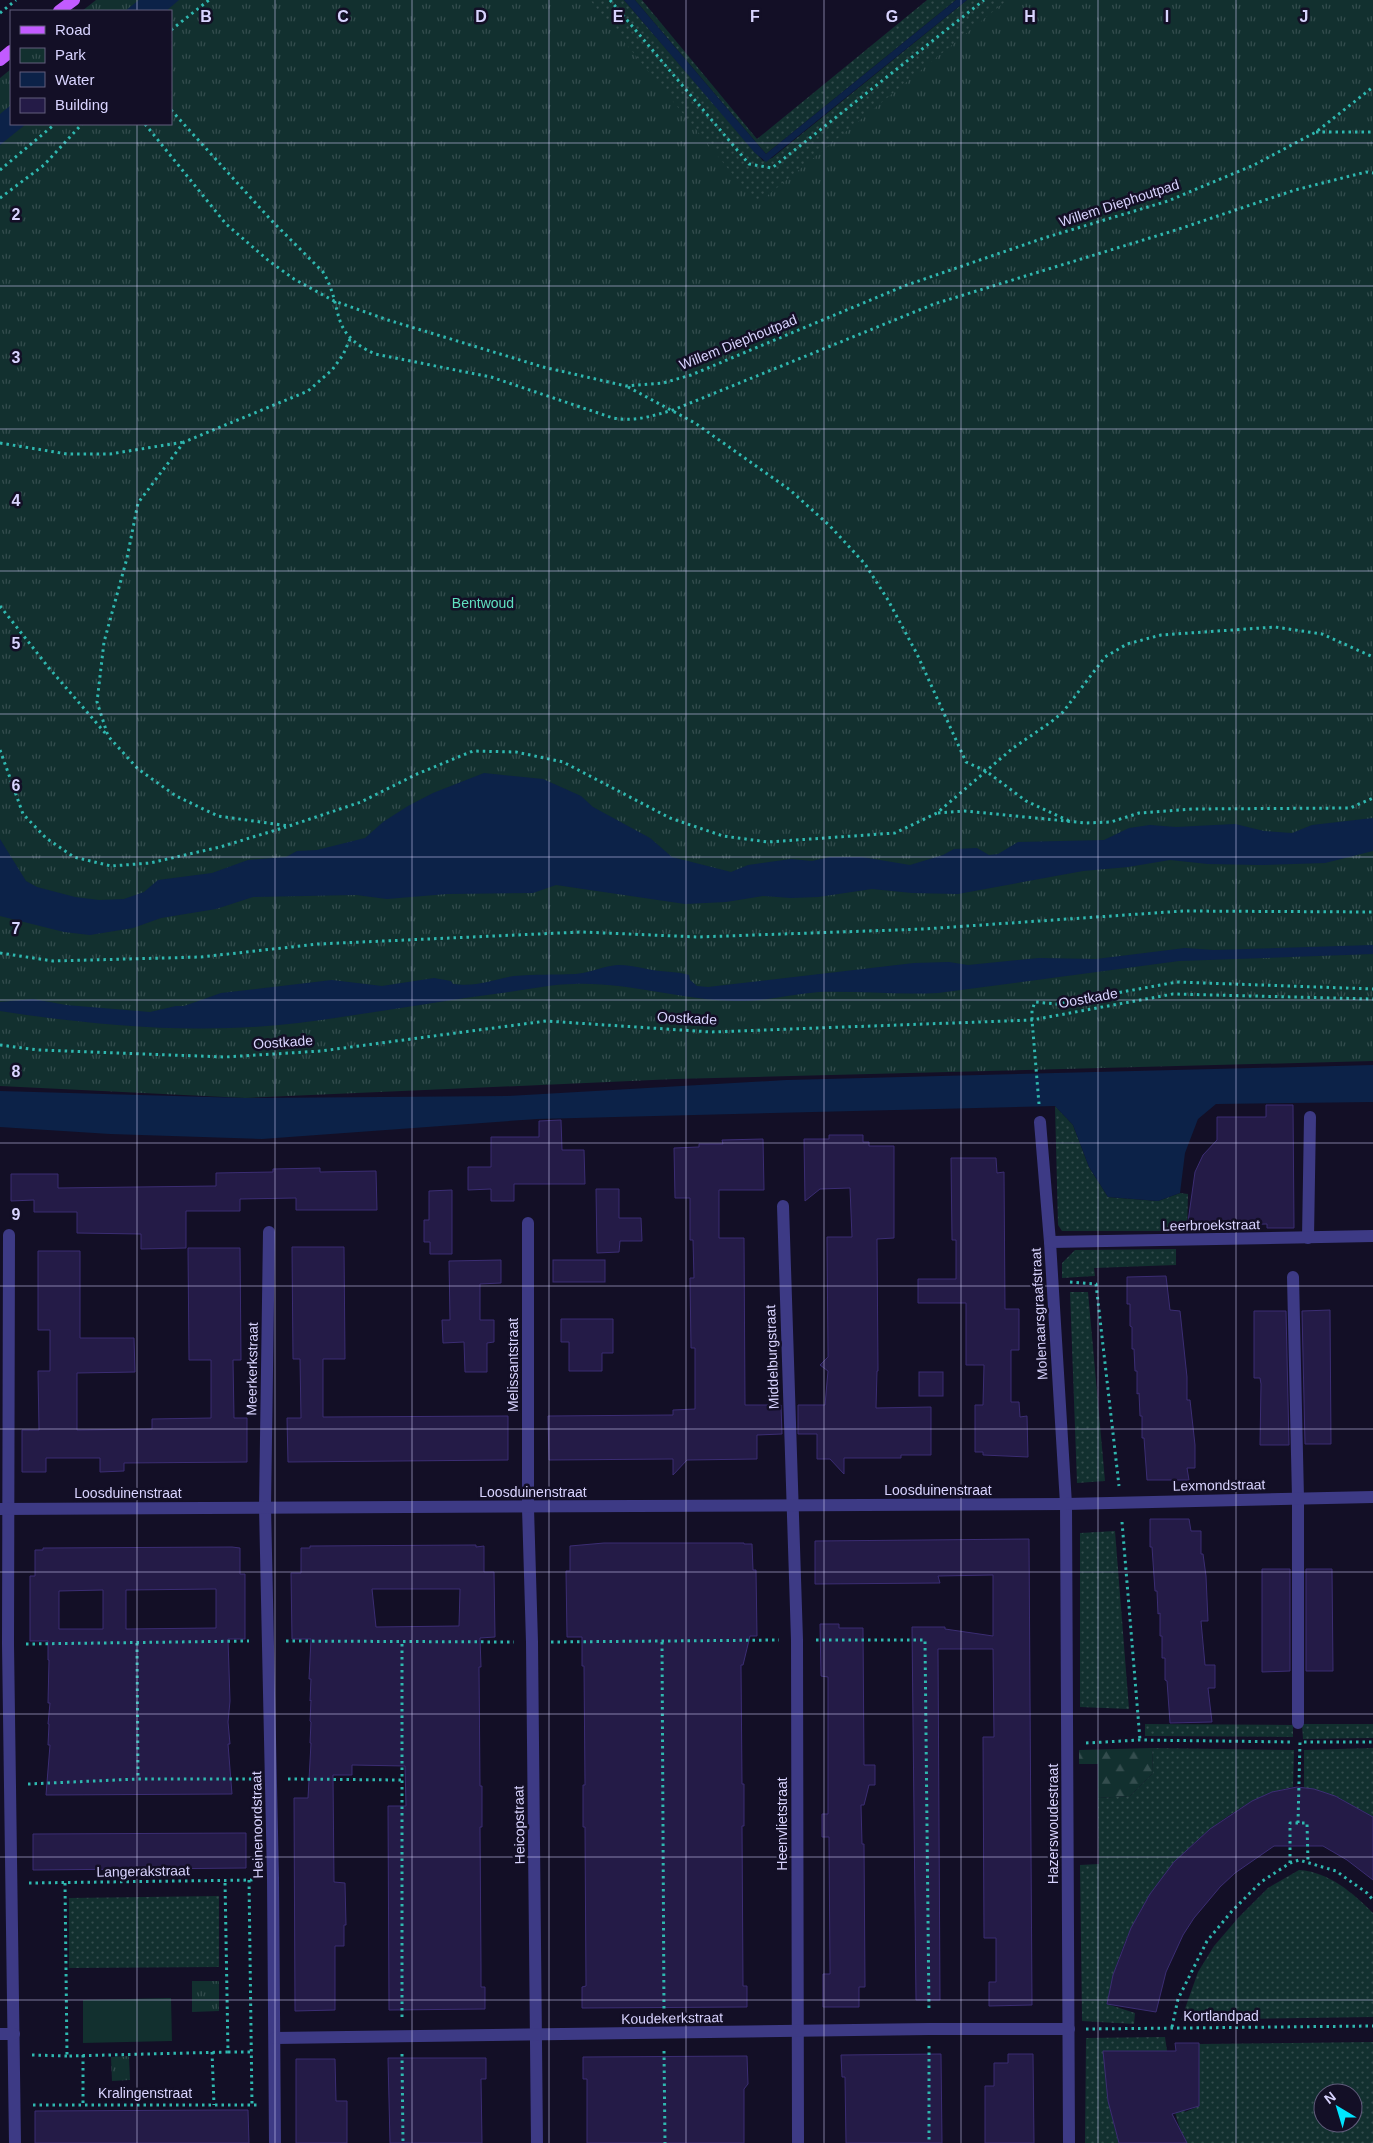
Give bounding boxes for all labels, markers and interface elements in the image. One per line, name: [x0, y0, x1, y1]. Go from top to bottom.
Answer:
text: B: [200, 8, 212, 25]
text: C: [337, 8, 349, 25]
text: D: [475, 8, 487, 25]
text: E: [613, 8, 624, 25]
text: F: [750, 8, 760, 25]
text: G: [886, 8, 898, 25]
text: H: [1024, 8, 1036, 25]
text: I: [1165, 8, 1169, 25]
text: J: [1300, 8, 1308, 25]
legend: [10, 10, 172, 125]
text: Road: [55, 21, 91, 38]
text: Park: [55, 46, 86, 63]
text: Water: [55, 71, 94, 88]
text: Building: [55, 96, 108, 113]
street label: Willem Diephoutpad: [1057, 176, 1181, 230]
text: 2: [12, 206, 21, 223]
street label: Willem Diephoutpad: [677, 311, 799, 373]
text: 3: [12, 349, 21, 366]
text: 4: [12, 492, 21, 509]
park label: Bentwoud: [452, 595, 514, 611]
text: 5: [12, 635, 21, 652]
text: 6: [12, 777, 21, 794]
text: 7: [12, 920, 21, 937]
street label: Oostkade: [1057, 985, 1119, 1011]
street label: Oostkade: [657, 1008, 718, 1028]
street label: Oostkade: [253, 1032, 314, 1052]
text: 8: [12, 1063, 21, 1080]
text: 9: [12, 1206, 21, 1223]
street label: Leerbroekstraat: [1162, 1216, 1260, 1234]
street label: Molenaarsgraafstraat: [1028, 1247, 1050, 1380]
street label: Middelburgstraat: [762, 1305, 782, 1409]
street label: Melissantstraat: [505, 1318, 521, 1412]
street label: Meerkerkstraat: [243, 1322, 261, 1416]
street label: Lexmondstraat: [1173, 1476, 1266, 1494]
street label: Loosduinenstraat: [884, 1482, 992, 1498]
street label: Loosduinenstraat: [479, 1484, 587, 1500]
street label: Loosduinenstraat: [74, 1485, 182, 1501]
street label: Hazerswoudestraat: [1045, 1764, 1061, 1884]
street label: Heinenoordstraat: [248, 1771, 266, 1879]
street label: Heenvlietstraat: [774, 1777, 790, 1871]
street label: Heicopstraat: [510, 1785, 528, 1864]
street label: Langerakstraat: [96, 1862, 190, 1880]
street label: Kortlandpad: [1183, 2008, 1259, 2024]
street label: Koudekerkstraat: [621, 2009, 723, 2027]
north arrow: [1313, 2083, 1363, 2133]
street label: Kralingenstraat: [98, 2085, 192, 2101]
text: N: [1321, 2088, 1339, 2107]

